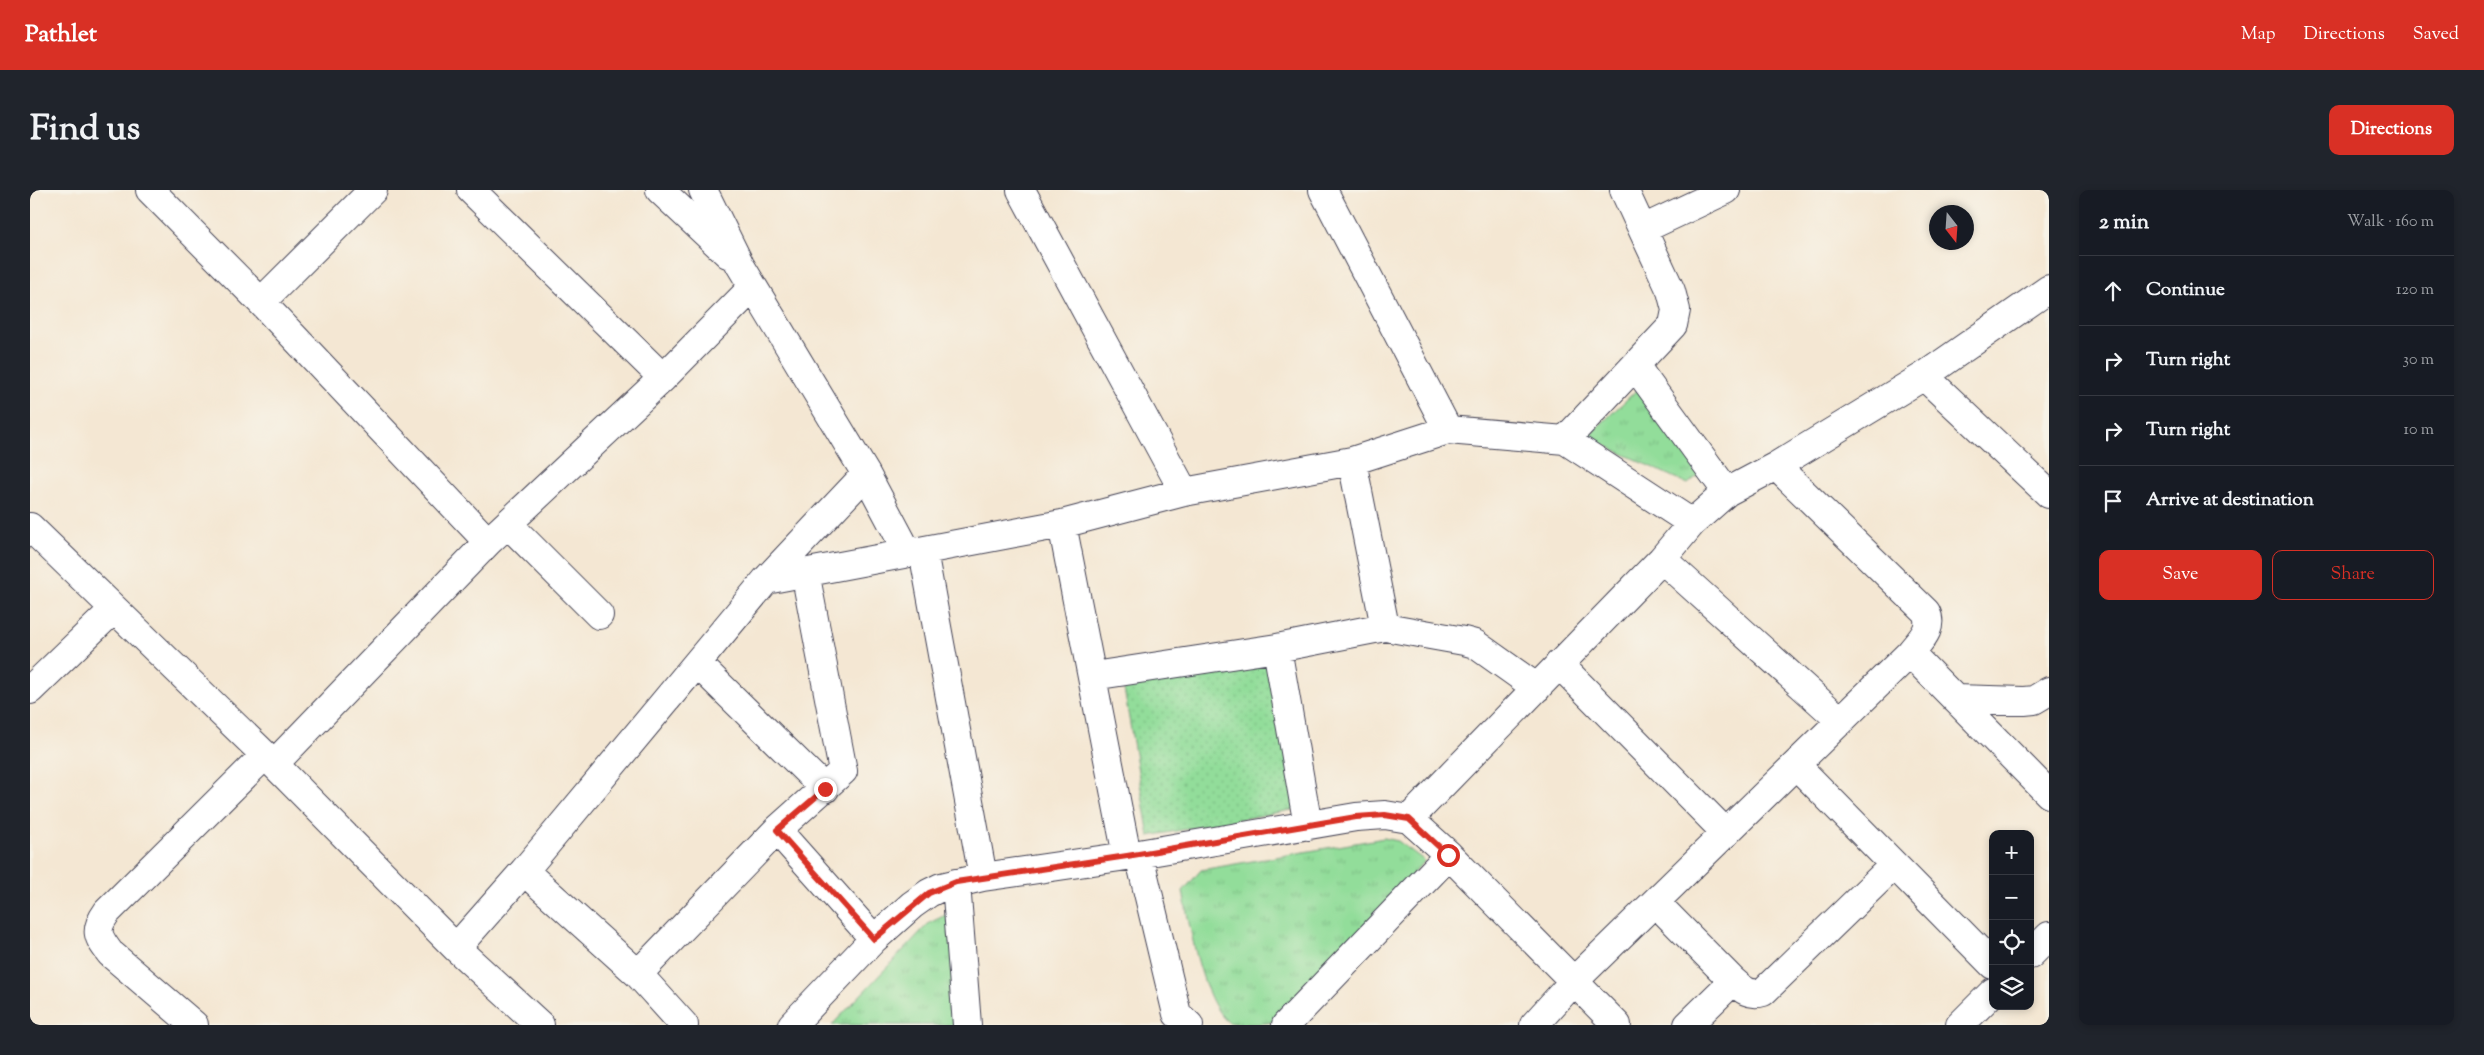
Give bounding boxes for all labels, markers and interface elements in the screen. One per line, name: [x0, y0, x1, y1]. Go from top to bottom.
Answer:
text: Pathlet: [25, 18, 97, 52]
text: Map: [2241, 22, 2276, 48]
text: Directions: [2304, 22, 2385, 48]
text: Saved: [2413, 22, 2459, 48]
text: Find us: [30, 105, 140, 156]
button: Directions: [2329, 105, 2454, 155]
north arrow: [1929, 205, 1974, 250]
text: 2 min: [2099, 208, 2149, 238]
text: Walk · 160 m: [2347, 211, 2434, 234]
icon: ahead: [2099, 277, 2127, 305]
text: Continue: [2146, 277, 2225, 304]
text: 120 m: [2396, 279, 2434, 302]
icon: right: [2099, 347, 2127, 375]
text: Turn right: [2146, 347, 2230, 374]
text: 30 m: [2403, 349, 2434, 372]
icon: right: [2099, 417, 2127, 445]
text: Turn right: [2146, 417, 2230, 444]
text: 10 m: [2404, 419, 2434, 442]
icon: arrive: [2099, 487, 2127, 515]
text: Arrive at destination: [2146, 487, 2314, 514]
button: Save: [2099, 550, 2262, 600]
button: Share: [2272, 550, 2434, 600]
route end: [814, 778, 837, 801]
map controls: [1989, 830, 2034, 1010]
button: +: [1989, 830, 2034, 875]
route start: [1437, 844, 1460, 867]
button: −: [1989, 875, 2034, 920]
button: locate: [1989, 920, 2034, 965]
button: layers: [1989, 965, 2034, 1010]

